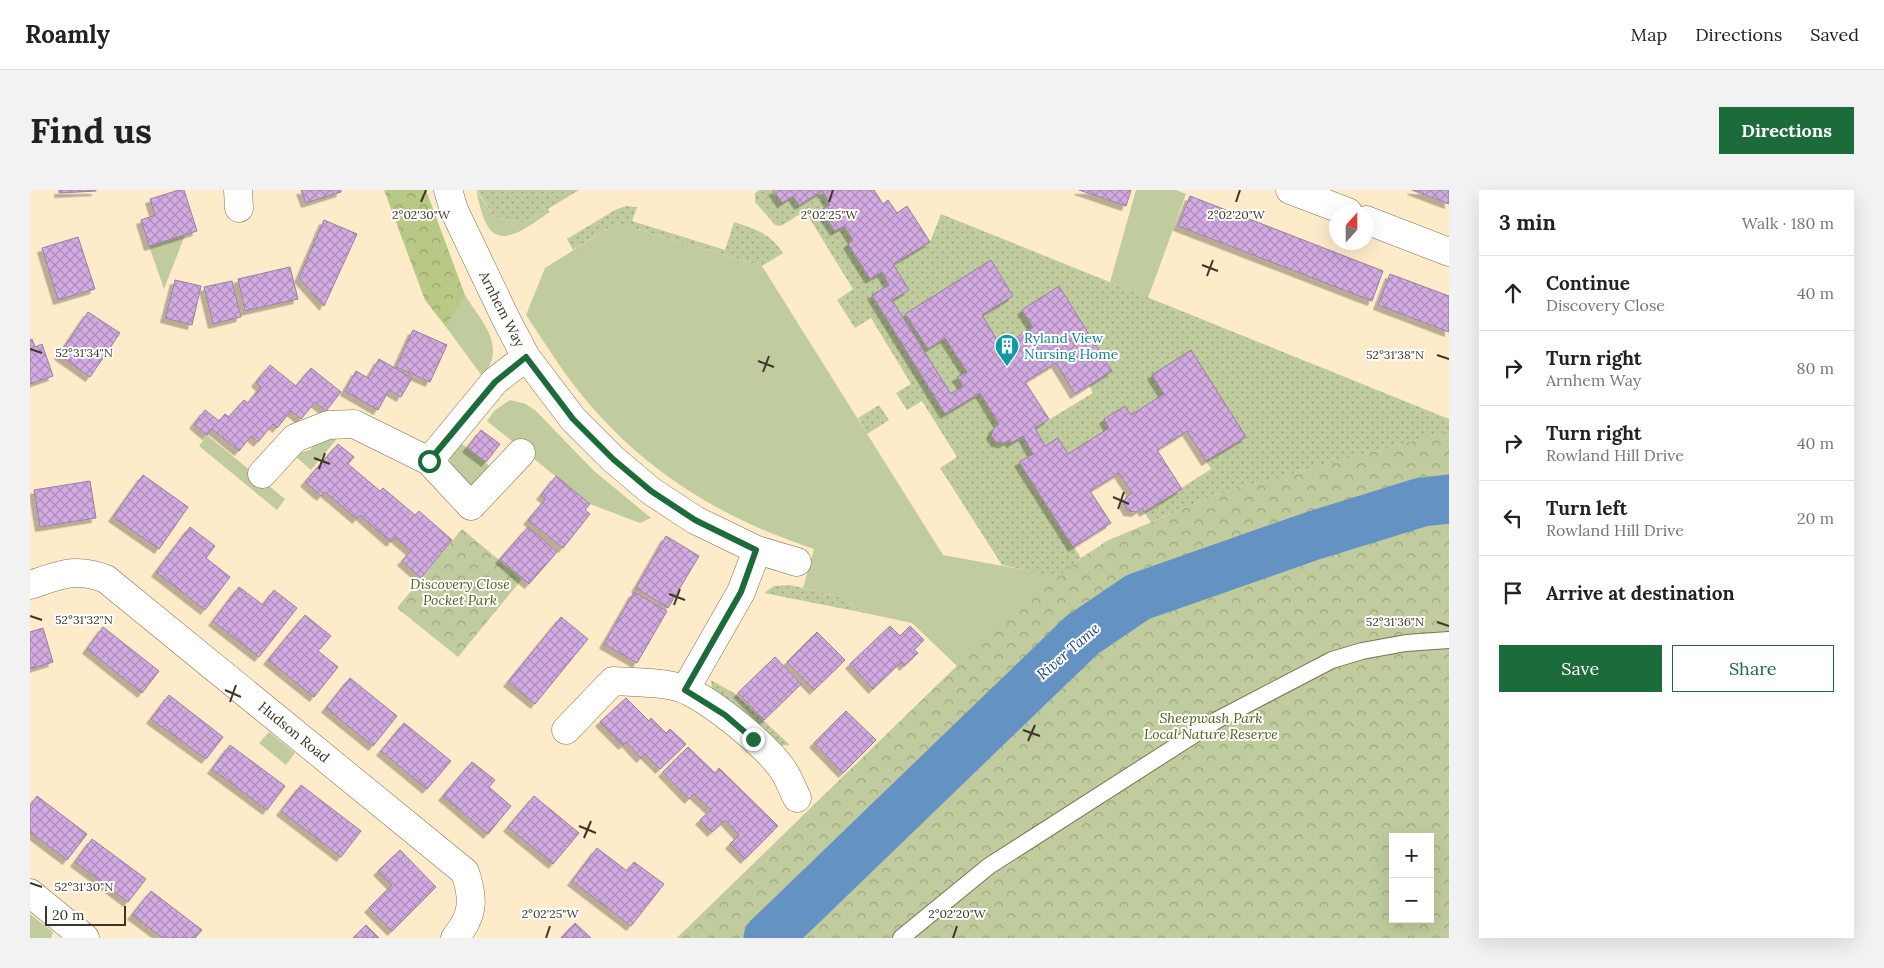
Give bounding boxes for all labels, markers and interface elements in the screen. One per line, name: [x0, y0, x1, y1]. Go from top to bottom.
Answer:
text: Roamly: [25, 19, 110, 50]
text: Map: [1631, 23, 1667, 46]
text: Directions: [1695, 23, 1782, 46]
text: Saved: [1810, 23, 1859, 46]
button: Directions: [1719, 107, 1854, 154]
text: Find us: [30, 108, 152, 153]
north arrow: [1329, 205, 1374, 250]
text: 2°02'30"W: [392, 207, 451, 222]
text: 2°02'25"W: [801, 207, 858, 222]
text: 2°02'20"W: [1207, 207, 1266, 222]
text: 3 min: [1499, 209, 1556, 236]
text: Walk · 180 m: [1742, 213, 1834, 233]
street label: Arnhem Way: [475, 267, 529, 351]
text: Continue: [1546, 271, 1630, 295]
icon: ahead: [1499, 279, 1527, 307]
text: 40 m: [1797, 283, 1834, 303]
text: Discovery Close: [1546, 295, 1665, 315]
place label: Ryland View Nursing Home: [1024, 329, 1119, 363]
building icon: Ryland View Nursing Home: [994, 333, 1020, 367]
text: 52°31'34"N: [55, 345, 113, 360]
text: Turn right: [1546, 346, 1642, 370]
text: 52°31'38"N: [1366, 347, 1424, 362]
icon: right: [1499, 354, 1527, 382]
text: 80 m: [1797, 358, 1834, 378]
text: Arnhem Way: [1546, 370, 1641, 390]
text: Turn right: [1546, 421, 1642, 445]
icon: right: [1499, 429, 1527, 457]
text: 40 m: [1797, 433, 1834, 453]
text: Rowland Hill Drive: [1546, 445, 1684, 465]
route start: [418, 450, 441, 473]
text: Turn left: [1546, 496, 1627, 520]
icon: left: [1499, 504, 1527, 532]
text: 20 m: [1797, 508, 1834, 528]
text: Rowland Hill Drive: [1546, 520, 1684, 540]
park label: Discovery Close Pocket Park: [410, 575, 510, 609]
icon: arrive: [1499, 579, 1527, 607]
text: Arrive at destination: [1546, 581, 1735, 605]
text: 52°31'32"N: [55, 612, 113, 627]
text: 52°31'36"N: [1366, 614, 1424, 629]
water label: River Tame: [1033, 619, 1103, 683]
button: Save: [1499, 645, 1662, 692]
button: Share: [1672, 645, 1834, 692]
street label: Hudson Road: [255, 698, 333, 766]
park label: Sheepwash Park Local Nature Reserve: [1144, 709, 1278, 743]
route end: [742, 728, 765, 751]
map controls: [1389, 833, 1434, 923]
button: +: [1389, 833, 1434, 878]
button: −: [1389, 878, 1434, 923]
text: 52°31'30"N: [55, 879, 113, 894]
scale bar: [45, 903, 126, 926]
text: 20 m: [52, 906, 84, 924]
text: 2°02'25"W: [522, 906, 579, 921]
text: 2°02'20"W: [928, 906, 987, 921]

